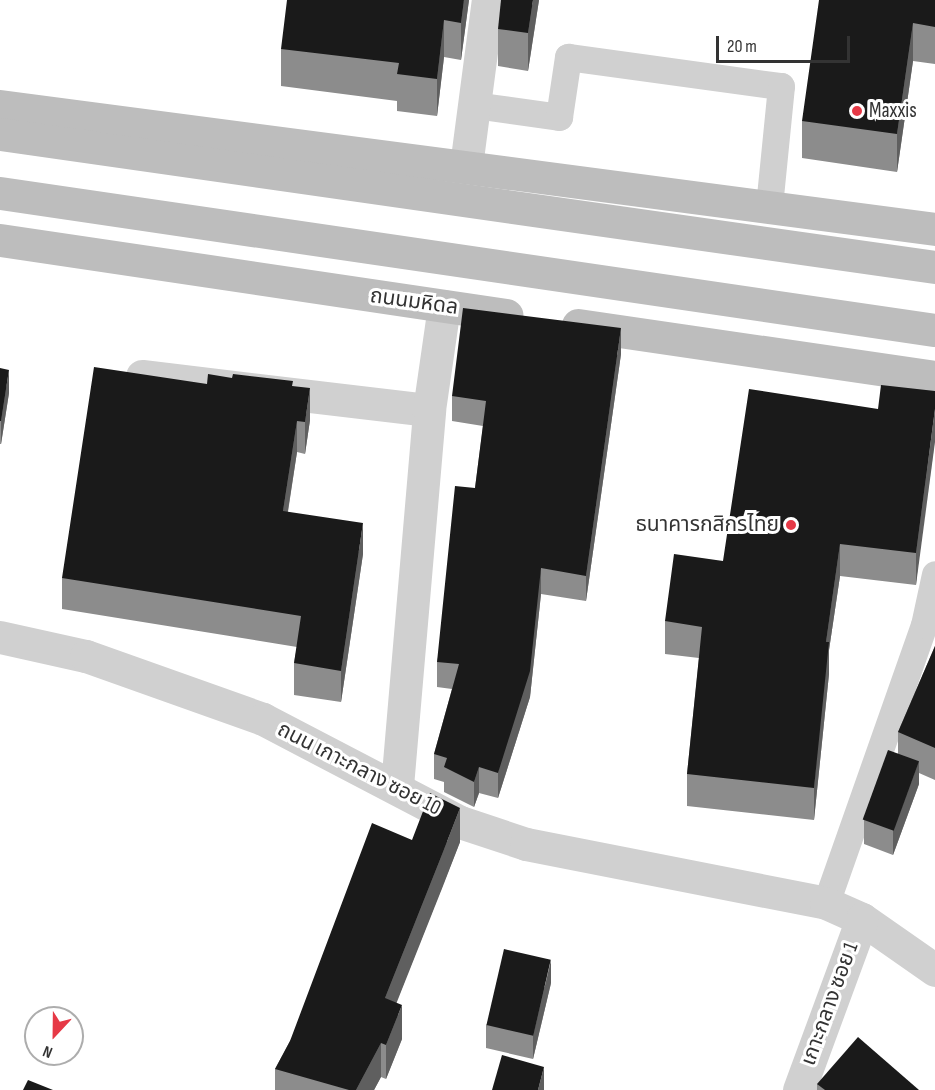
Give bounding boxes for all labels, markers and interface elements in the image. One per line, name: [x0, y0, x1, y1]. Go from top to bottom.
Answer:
scale bar: [719, 24, 852, 62]
text: 20 m: [727, 36, 757, 57]
place label: Maxxis: [869, 98, 917, 124]
marker: Maxxis: [850, 104, 864, 118]
street label: ถนนมหิดล: [368, 283, 460, 321]
place label: ธนาคารกสิกรไทย: [635, 512, 779, 538]
marker: ธนาคารกสิกรไทย: [784, 518, 798, 532]
street label: ถนน เกาะกลาง ซอย 10: [273, 717, 445, 821]
street label: เกาะกลาง ซอย 1: [796, 939, 864, 1069]
north arrow: [24, 1006, 84, 1066]
text: N: [40, 1041, 55, 1062]

